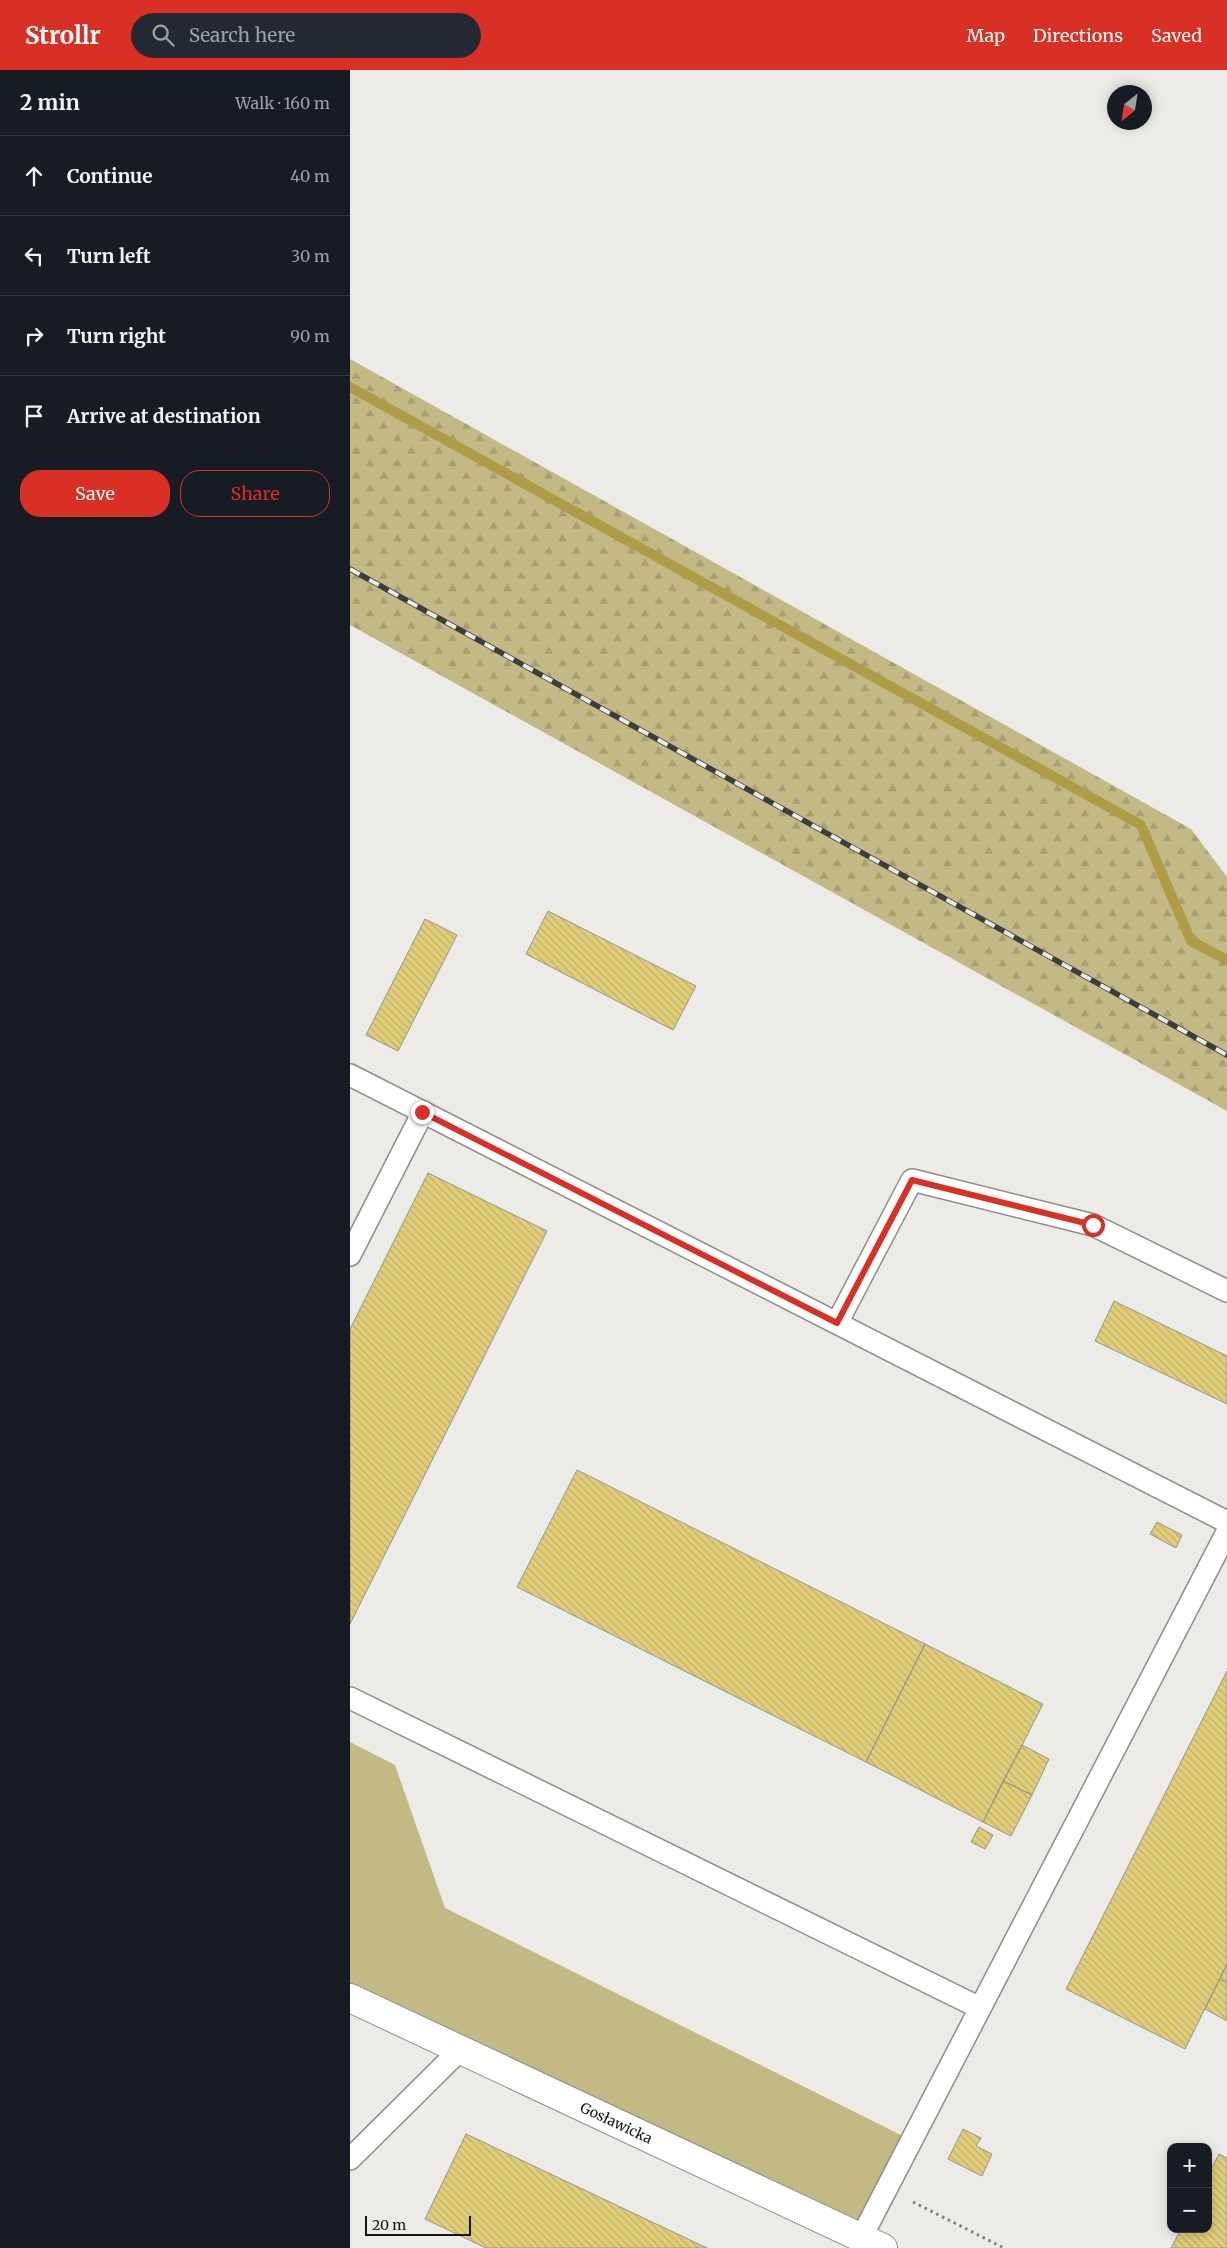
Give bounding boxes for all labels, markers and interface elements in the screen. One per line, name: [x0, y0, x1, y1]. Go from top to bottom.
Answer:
search box: [131, 13, 481, 58]
text: Strollr: [25, 20, 101, 51]
icon: search: [149, 21, 177, 49]
text: Search here: [189, 23, 295, 47]
text: Map: [967, 24, 1005, 47]
text: Directions: [1033, 24, 1123, 47]
text: Saved: [1151, 24, 1202, 47]
north arrow: [1107, 85, 1152, 130]
text: 2 min: [20, 89, 80, 116]
text: Walk · 160 m: [235, 93, 330, 113]
icon: ahead: [20, 162, 48, 190]
text: Continue: [67, 164, 153, 188]
text: 40 m: [290, 166, 330, 186]
icon: left: [20, 242, 48, 270]
text: Turn left: [67, 244, 151, 268]
text: 30 m: [291, 246, 330, 266]
icon: right: [20, 322, 48, 350]
text: Turn right: [67, 324, 166, 348]
text: 90 m: [290, 326, 330, 346]
icon: arrive: [20, 402, 48, 430]
text: Arrive at destination: [67, 404, 261, 428]
button: Save: [20, 470, 170, 517]
button: Share: [180, 470, 330, 517]
route end: [411, 1101, 434, 1124]
route start: [1082, 1214, 1105, 1237]
street label: Gosławicka: [577, 2098, 656, 2148]
map controls: [1167, 2143, 1212, 2233]
button: +: [1167, 2143, 1212, 2188]
button: −: [1167, 2188, 1212, 2233]
scale bar: [365, 2213, 471, 2236]
text: 20 m: [372, 2216, 406, 2234]

